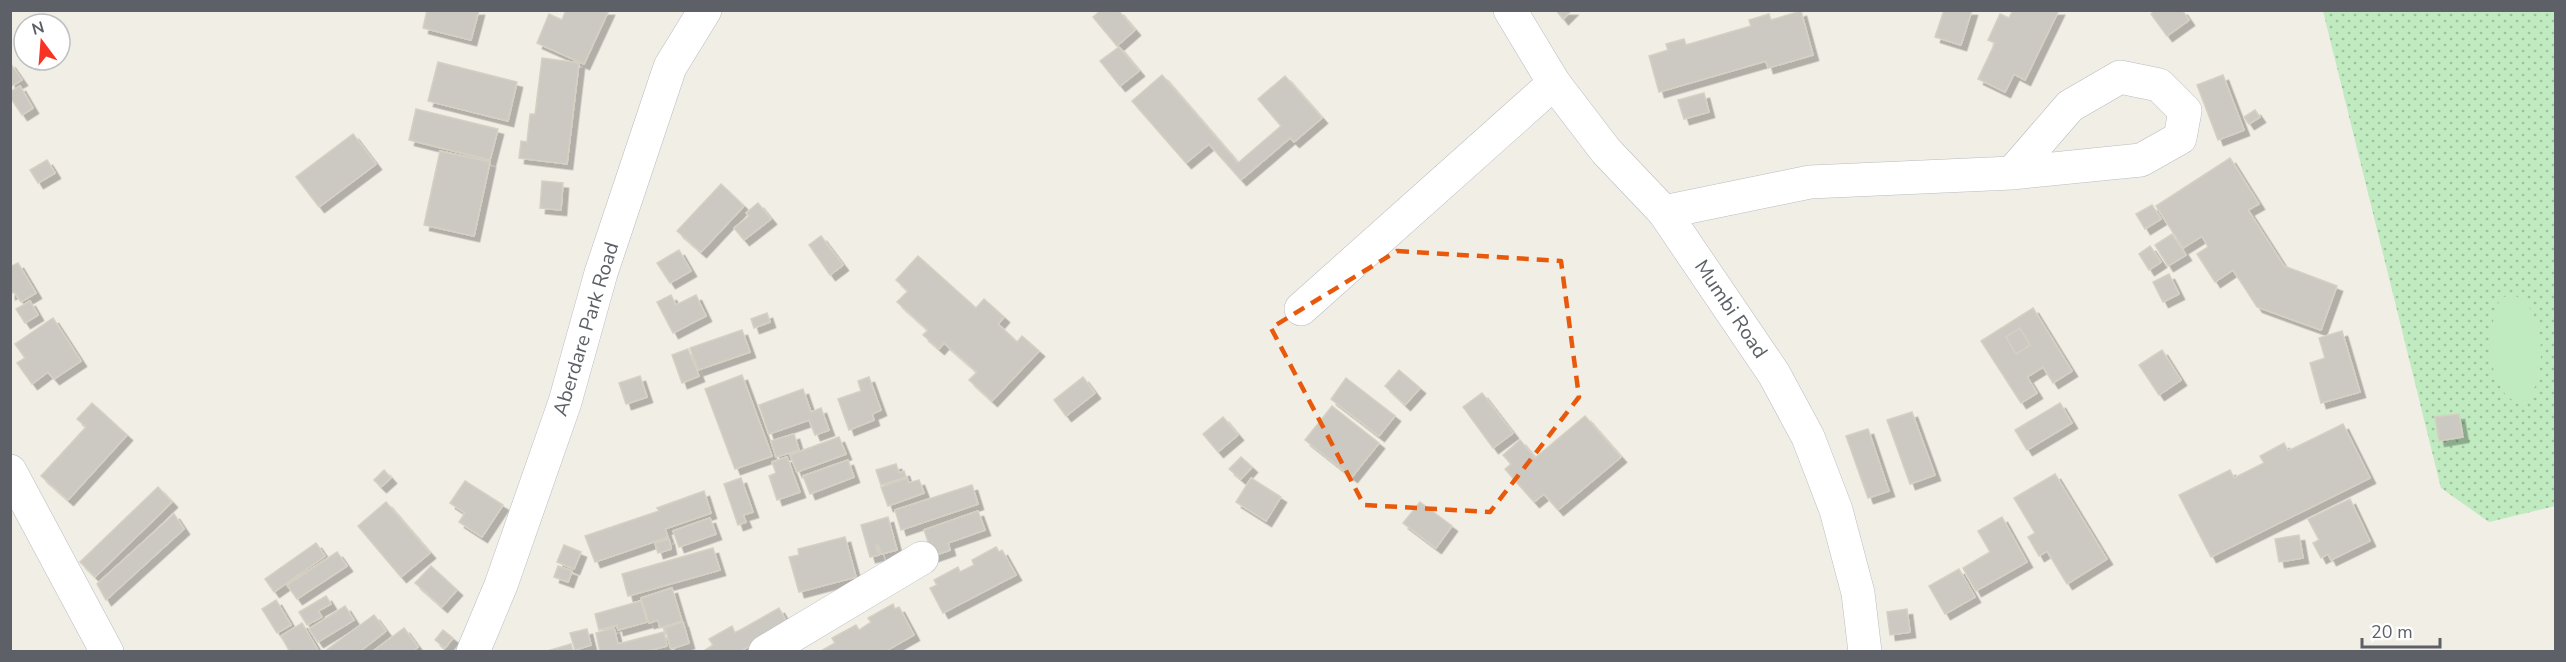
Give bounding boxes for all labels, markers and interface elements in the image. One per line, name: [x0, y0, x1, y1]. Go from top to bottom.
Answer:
north arrow: [12, 12, 72, 72]
text: N: [29, 16, 47, 41]
street label: Aberdare Park Road: [547, 239, 625, 419]
street label: Mumbi Road: [1688, 254, 1774, 364]
scale bar: [2362, 611, 2440, 649]
text: 20 m: [2371, 620, 2413, 644]

